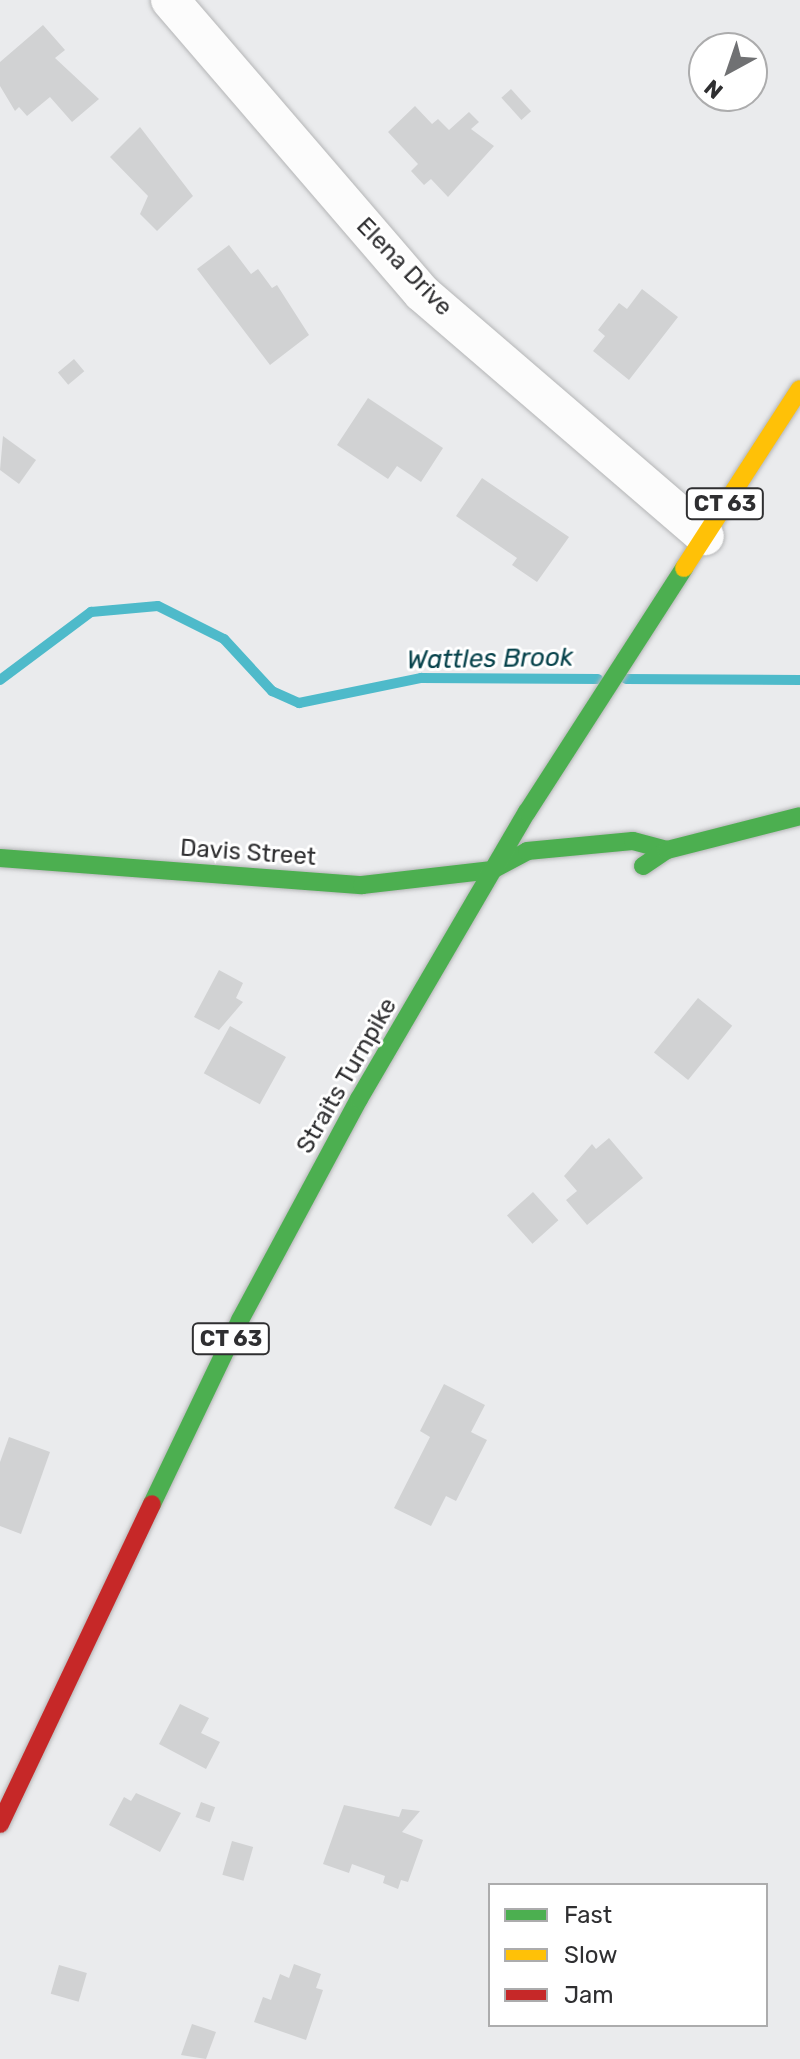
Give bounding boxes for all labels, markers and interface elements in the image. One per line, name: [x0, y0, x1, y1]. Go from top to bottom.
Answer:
north arrow: [688, 32, 768, 112]
text: N: [699, 74, 728, 105]
street label: Elena Drive: [350, 212, 458, 322]
road number: CT 63: [685, 486, 765, 522]
water label: Wattles Brook: [406, 642, 574, 676]
street label: Davis Street: [179, 834, 317, 872]
street label: Straits Turnpike: [291, 993, 403, 1159]
road number: CT 63: [191, 1321, 271, 1357]
legend: [488, 1883, 768, 2027]
text: Fast: [564, 1901, 612, 1929]
text: Slow: [564, 1941, 617, 1969]
text: Jam: [564, 1981, 614, 2009]

